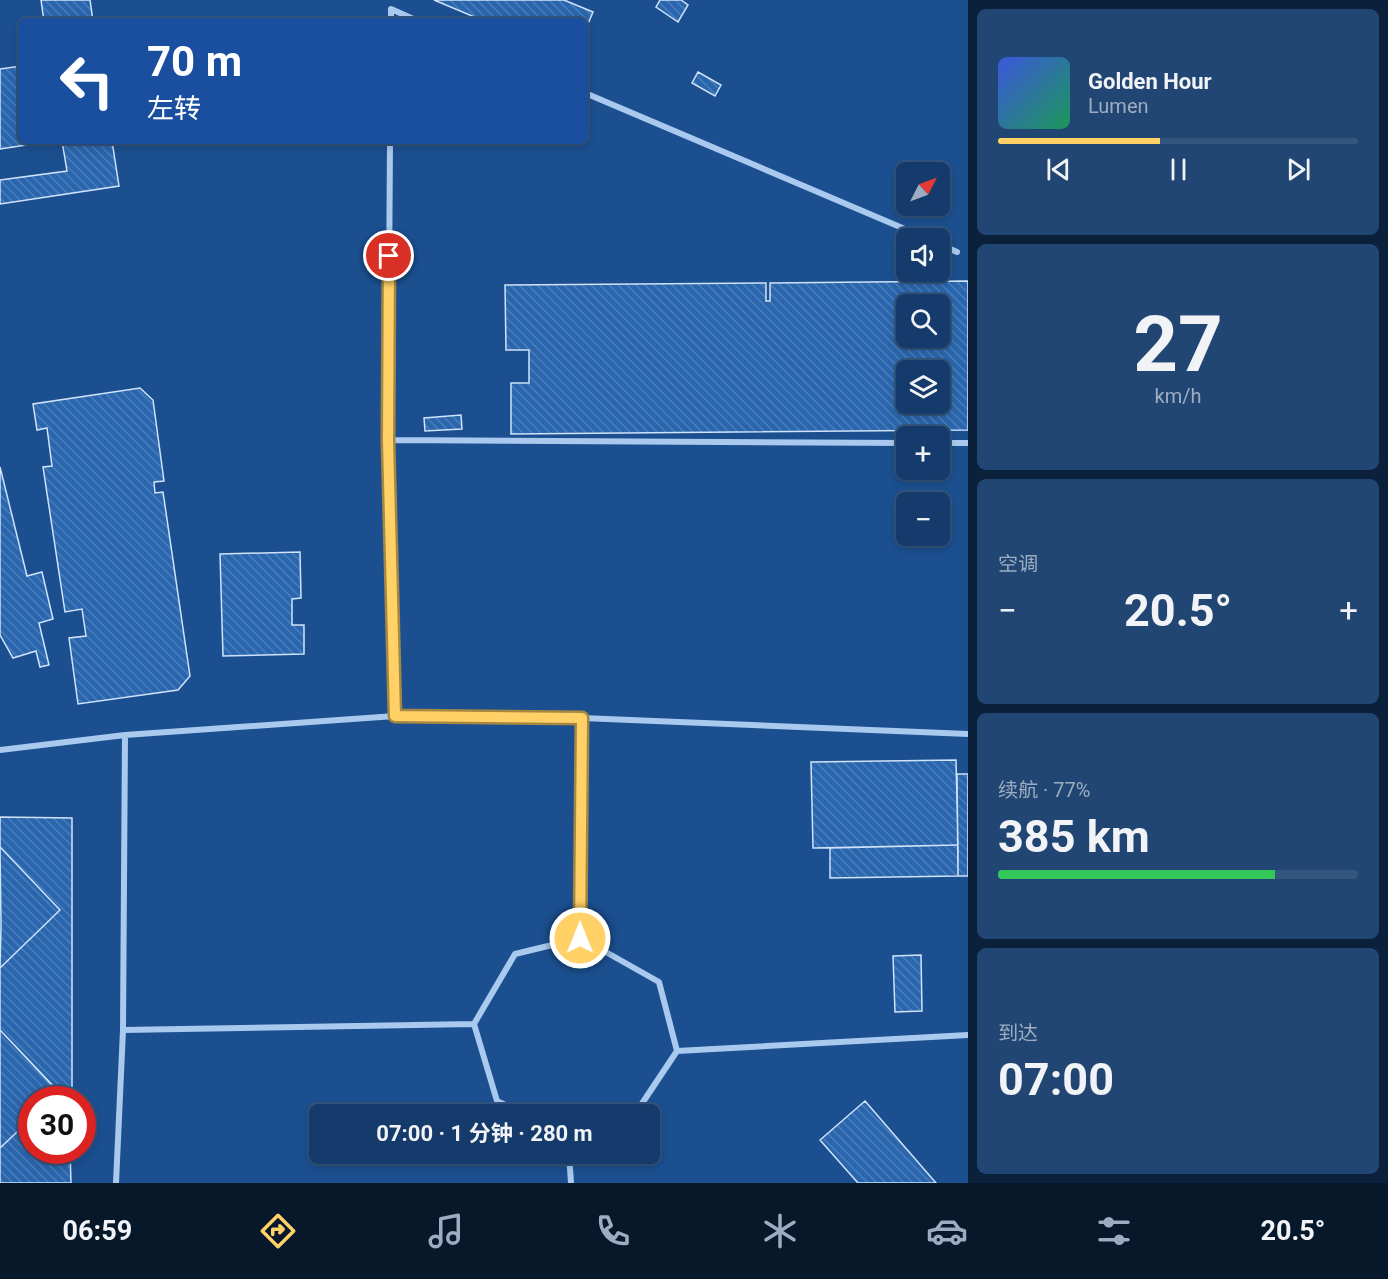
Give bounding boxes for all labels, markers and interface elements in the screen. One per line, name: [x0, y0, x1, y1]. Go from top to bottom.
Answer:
text: 70 m: [147, 37, 242, 86]
icon: left: [48, 42, 126, 120]
text: Golden Hour: [1088, 69, 1212, 94]
text: 左转: [147, 93, 201, 125]
text: Lumen: [1088, 94, 1149, 118]
icon: previous: [1042, 153, 1075, 186]
icon: pause: [1162, 153, 1195, 186]
icon: next: [1282, 153, 1315, 186]
north arrow: [896, 162, 950, 216]
map controls: [896, 162, 950, 546]
button: sound: [896, 228, 950, 282]
pin: [363, 230, 414, 281]
icon: arrive: [372, 239, 405, 272]
button: search: [896, 294, 950, 348]
text: 27: [1133, 299, 1223, 390]
button: layers: [896, 360, 950, 414]
text: km/h: [1155, 384, 1201, 408]
button: +: [896, 426, 950, 480]
button: −: [896, 492, 950, 546]
text: 空调: [998, 552, 1038, 576]
text: 20.5°: [1124, 584, 1232, 637]
text: −: [998, 591, 1017, 630]
text: +: [1339, 591, 1358, 630]
text: 续航 · 77%: [998, 778, 1090, 802]
text: 385 km: [998, 810, 1150, 863]
position arrow: [548, 906, 612, 970]
text: 到达: [998, 1021, 1038, 1045]
text: 07:00: [998, 1053, 1114, 1106]
speed limit sign: 30: [18, 1086, 96, 1164]
text: 07:00 · 1 分钟 · 280 m: [376, 1121, 593, 1146]
icon: directions: [257, 1210, 299, 1252]
icon: music: [425, 1210, 467, 1252]
icon: phone: [592, 1210, 634, 1252]
icon: climate: [759, 1210, 801, 1252]
icon: car: [926, 1210, 968, 1252]
icon: filters: [1093, 1210, 1135, 1252]
text: 06:59: [63, 1215, 132, 1247]
text: 20.5°: [1260, 1215, 1325, 1247]

